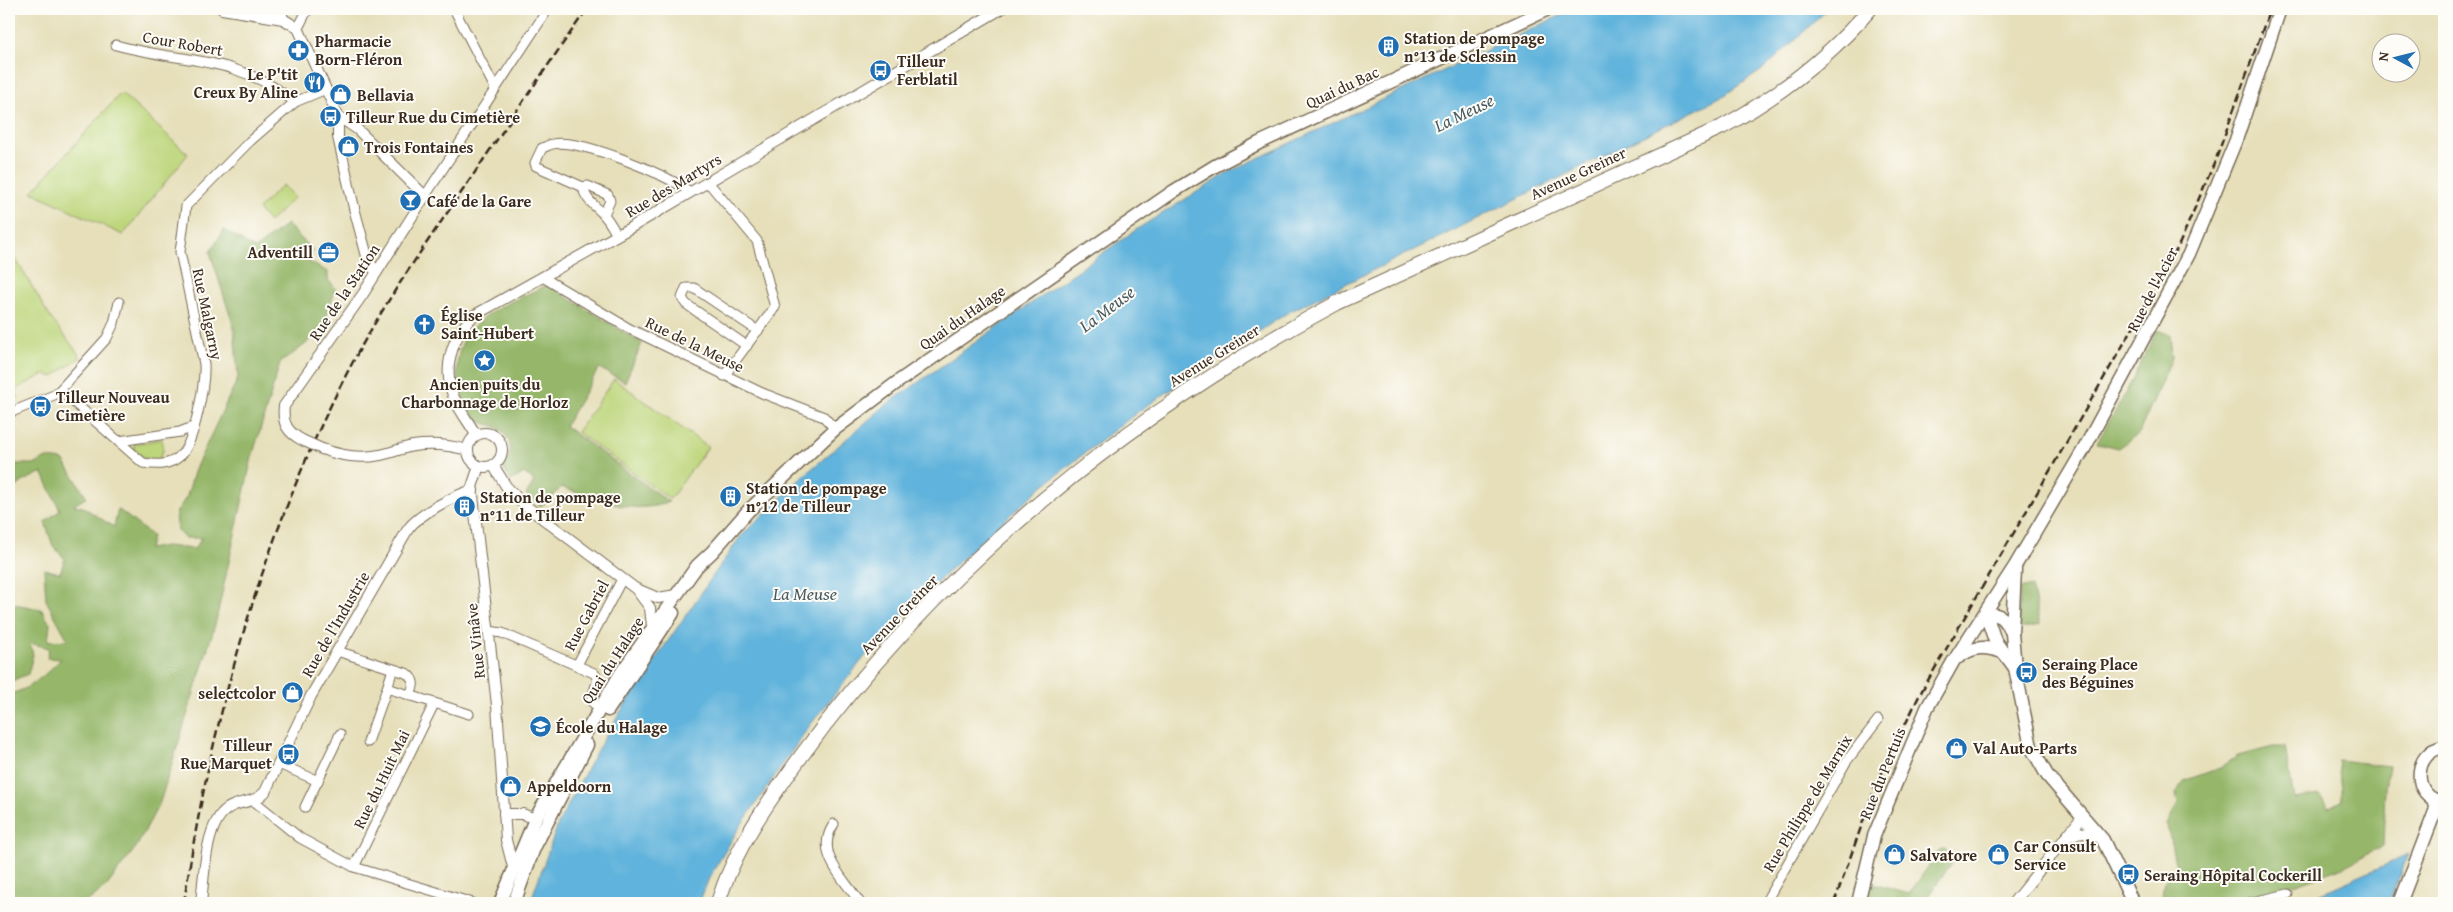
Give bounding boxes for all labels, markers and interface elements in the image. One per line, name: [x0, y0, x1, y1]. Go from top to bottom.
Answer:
street label: Cour Robert: [141, 24, 225, 62]
place label: Station de pompage n°13 de Sclessin: [1404, 26, 1545, 68]
place label: Pharmacie Born-Fléron: [315, 29, 403, 71]
north arrow: [2370, 32, 2420, 82]
building icon: Station de pompage n°13 de Sclessin: [1376, 35, 1400, 59]
pharmacy icon: Pharmacie Born-Fléron: [287, 38, 311, 62]
place label: Tilleur Ferblatil: [897, 49, 958, 91]
text: N: [2373, 50, 2394, 62]
bus stop icon: Tilleur Ferblatil: [869, 58, 893, 82]
street label: Quai du Bac: [1301, 60, 1383, 114]
place label: Le P'tit Creux By Aline: [194, 62, 298, 104]
restaurant icon: Le P'tit Creux By Aline: [302, 71, 326, 95]
shop icon: Bellavia: [329, 83, 353, 107]
place label: Bellavia: [357, 83, 415, 107]
water label: La Meuse: [1428, 86, 1498, 139]
bus stop icon: Tilleur Rue du Cimetière: [318, 105, 342, 129]
place label: Tilleur Rue du Cimetière: [346, 105, 520, 129]
shop icon: Trois Fontaines: [336, 135, 360, 159]
place label: Trois Fontaines: [364, 135, 474, 159]
street label: Avenue Greiner: [1526, 140, 1630, 206]
street label: Rue des Martyrs: [620, 147, 726, 223]
bar icon: Café de la Gare: [399, 189, 423, 213]
place label: Café de la Gare: [427, 189, 532, 213]
street label: Rue de la Station: [303, 239, 385, 345]
place label: Adventill: [248, 240, 313, 264]
office icon: Adventill: [317, 240, 341, 264]
street label: Rue de l'Acier: [2120, 242, 2184, 336]
street label: Rue Malgarny: [187, 266, 229, 362]
street label: Quai du Halage: [914, 278, 1010, 356]
water label: La Meuse: [1072, 279, 1140, 339]
place label: Église Saint-Hubert: [441, 303, 534, 345]
street label: Rue de la Meuse: [642, 310, 748, 378]
church icon: Église Saint-Hubert: [413, 312, 437, 336]
street label: Avenue Greiner: [1164, 317, 1265, 393]
place icon: Ancien puits du Charbonnage de Horloz: [473, 348, 497, 372]
place label: Ancien puits du Charbonnage de Horloz: [402, 372, 569, 414]
place label: Tilleur Nouveau Cimetière: [56, 385, 171, 427]
bus stop icon: Tilleur Nouveau Cimetière: [28, 394, 52, 418]
place label: Station de pompage n°12 de Tilleur: [746, 476, 887, 518]
place label: Station de pompage n°11 de Tilleur: [480, 485, 621, 527]
building icon: Station de pompage n°12 de Tilleur: [718, 485, 742, 509]
building icon: Station de pompage n°11 de Tilleur: [452, 494, 476, 518]
street label: Rue de l'Industrie: [295, 567, 375, 681]
street label: Avenue Greiner: [854, 568, 944, 660]
street label: Rue Gabriel: [557, 575, 615, 655]
water label: La Meuse: [772, 580, 837, 607]
street label: Rue Vinâve: [459, 602, 491, 680]
street label: Quai du Halage: [575, 611, 649, 709]
place label: Seraing Place des Béguines: [2042, 652, 2138, 694]
bus stop icon: Seraing Place des Béguines: [2014, 661, 2038, 685]
place label: selectcolor: [198, 681, 277, 705]
shop icon: selectcolor: [280, 681, 304, 705]
school or university icon: École du Halage: [528, 715, 552, 739]
place label: École du Halage: [556, 715, 668, 739]
street label: Rue du Pertuis: [1853, 723, 1911, 823]
street label: Rue du Huit Mai: [347, 725, 416, 833]
street label: Rue Philippe de Marnix: [1756, 729, 1858, 876]
place label: Tilleur Rue Marquet: [180, 733, 273, 775]
shop icon: Val Auto-Parts: [1945, 736, 1969, 760]
place label: Val Auto-Parts: [1973, 736, 2077, 760]
bus stop icon: Tilleur Rue Marquet: [276, 742, 300, 766]
shop icon: Appeldoorn: [499, 774, 523, 798]
place label: Appeldoorn: [527, 774, 612, 798]
place label: Car Consult Service: [2014, 834, 2096, 876]
shop icon: Salvatore: [1882, 843, 1906, 867]
place label: Salvatore: [1910, 843, 1977, 867]
shop icon: Car Consult Service: [1986, 843, 2010, 867]
bus stop icon: Seraing Hôpital Cockerill: [2116, 863, 2140, 887]
place label: Seraing Hôpital Cockerill: [2144, 863, 2322, 887]

